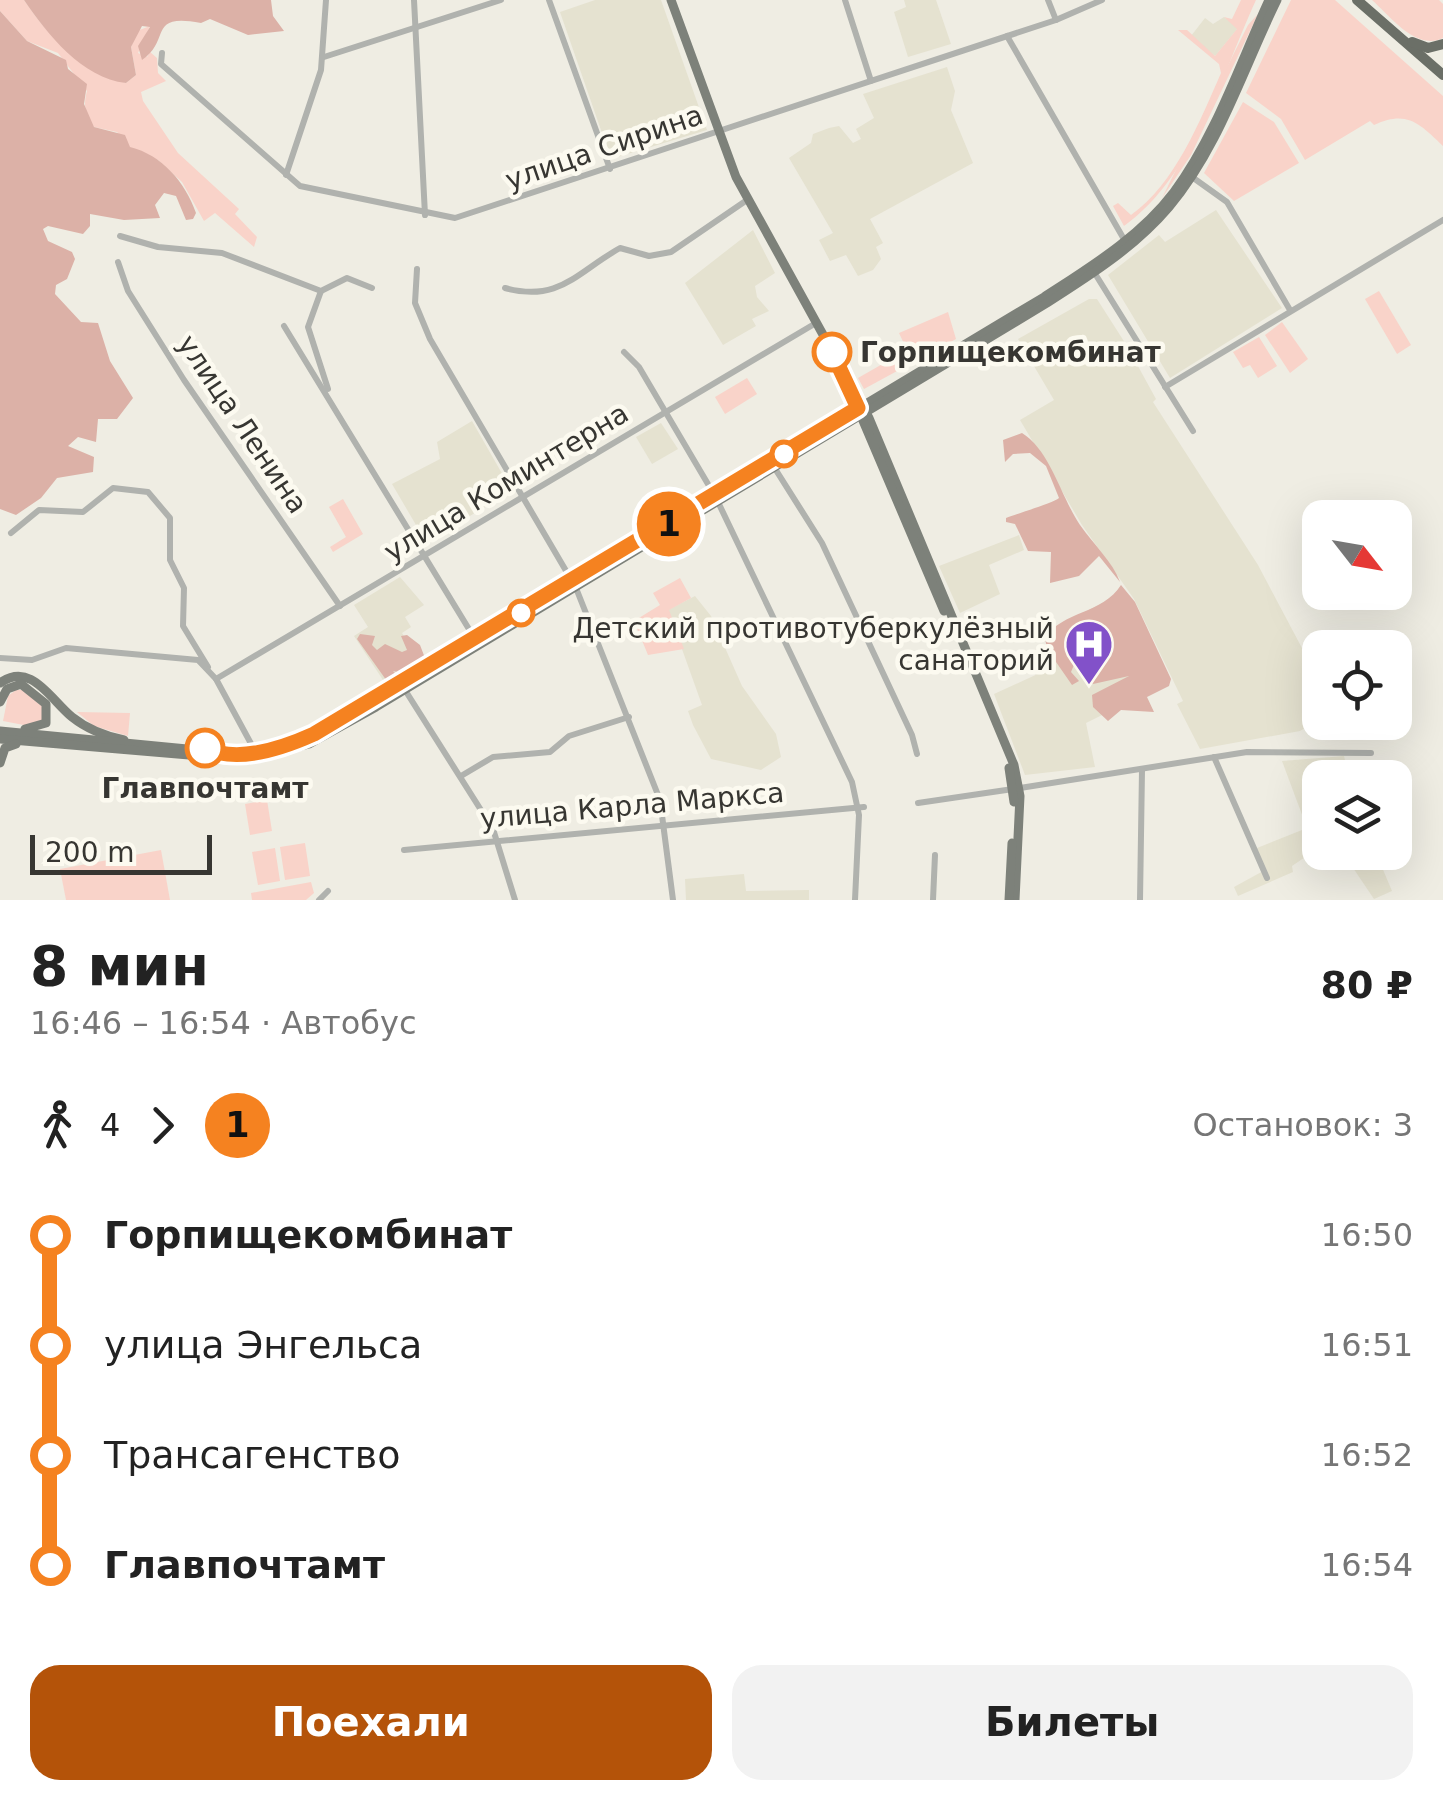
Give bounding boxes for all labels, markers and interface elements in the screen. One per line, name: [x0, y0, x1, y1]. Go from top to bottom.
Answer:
street label: улица Сирина: [501, 98, 707, 197]
street label: улица Ленина: [171, 329, 314, 520]
marker: Горпищекомбинат: [813, 333, 851, 371]
place label: Горпищекомбинат: [860, 336, 1162, 369]
street label: улица Коминтерна: [378, 396, 634, 568]
unlabelled marker: [771, 441, 797, 467]
line badge: 1: [636, 492, 702, 556]
north arrow: [1302, 500, 1412, 610]
map controls: [1302, 500, 1412, 870]
text: 1: [657, 504, 681, 544]
unlabelled marker: [508, 600, 534, 626]
place label: Детский противотуберкулёзный санаторий: [572, 612, 1054, 677]
hospital icon: Детский противотуберкулёзный санаторий: [1063, 618, 1115, 686]
button: locate: [1302, 630, 1412, 740]
marker: Главпочтамт: [186, 729, 224, 767]
button: layers: [1302, 760, 1412, 870]
place label: Главпочтамт: [101, 772, 309, 805]
street label: улица Карла Маркса: [479, 776, 785, 835]
scale bar: [30, 830, 212, 874]
text: 200 m: [45, 836, 135, 869]
text: 8 мин: [30, 934, 209, 998]
text: 80 ₽: [1320, 963, 1413, 1007]
text: 16:46 – 16:54 · Автобус: [30, 1004, 417, 1042]
icon: walk: [30, 1098, 85, 1153]
icon: forward: [135, 1098, 190, 1153]
text: 1: [225, 1105, 250, 1145]
text: 4: [100, 1106, 120, 1144]
text: Остановок: 3: [1192, 1106, 1413, 1144]
text: Горпищекомбинат: [104, 1213, 512, 1257]
text: 16:50: [1321, 1216, 1413, 1254]
text: улица Энгельса: [104, 1323, 422, 1367]
text: 16:51: [1321, 1326, 1413, 1364]
text: Трансагенство: [104, 1433, 401, 1477]
text: 16:52: [1321, 1436, 1413, 1474]
text: Главпочтамт: [104, 1543, 385, 1587]
text: 16:54: [1321, 1546, 1413, 1584]
button: Поехали: [30, 1665, 712, 1780]
button: Билеты: [732, 1665, 1413, 1780]

